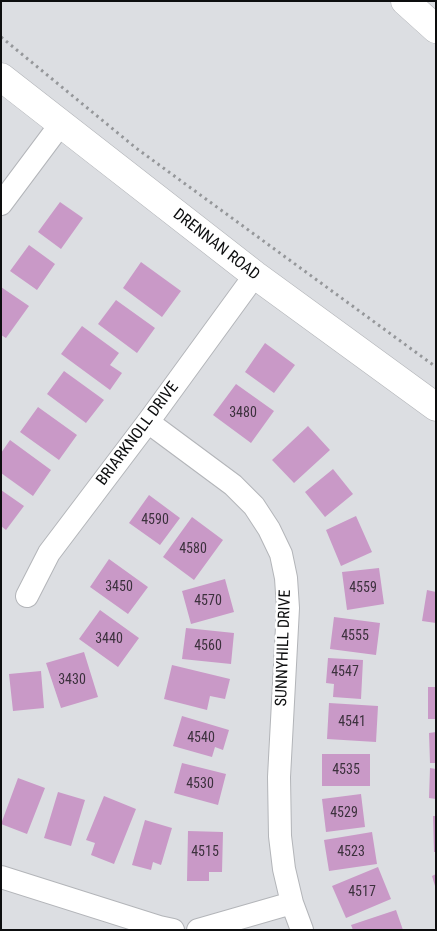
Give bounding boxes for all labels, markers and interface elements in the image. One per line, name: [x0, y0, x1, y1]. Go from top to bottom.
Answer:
street label: DRENNAN ROAD: [169, 205, 263, 285]
street label: BRIARKNOLL DRIVE: [93, 378, 183, 490]
house number: 3480: [229, 405, 257, 421]
house number: 4590: [141, 512, 169, 528]
house number: 4580: [179, 541, 207, 557]
house number: 3450: [105, 579, 133, 595]
house number: 4559: [349, 580, 377, 596]
street label: SUNNYHILL DRIVE: [272, 589, 296, 707]
house number: 4570: [194, 593, 222, 609]
house number: 4555: [341, 628, 369, 644]
house number: 3440: [95, 631, 123, 647]
house number: 4560: [194, 638, 222, 654]
house number: 4547: [331, 664, 359, 680]
house number: 3430: [58, 672, 86, 688]
house number: 4541: [338, 714, 366, 730]
house number: 4540: [187, 730, 215, 746]
house number: 4535: [332, 762, 360, 778]
house number: 4530: [186, 776, 214, 792]
house number: 4529: [330, 805, 358, 821]
house number: 4515: [191, 844, 219, 860]
house number: 4523: [337, 844, 365, 860]
house number: 4517: [348, 884, 376, 900]

